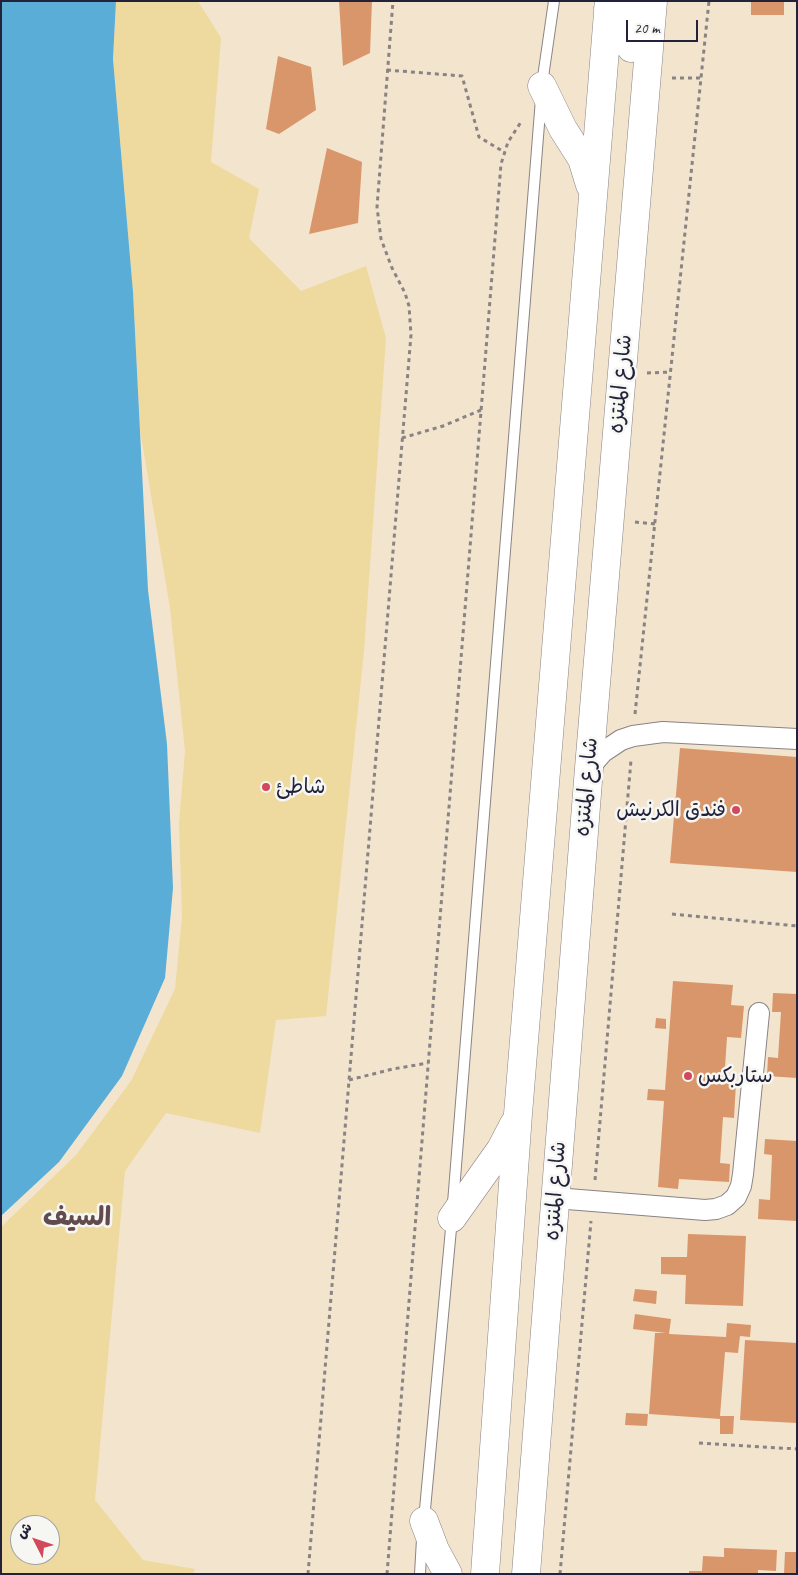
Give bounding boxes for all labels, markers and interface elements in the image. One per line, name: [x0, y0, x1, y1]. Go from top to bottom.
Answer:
scale bar: [628, 10, 700, 42]
text: 20 m: [634, 19, 660, 38]
street label: شارع المنتزه: [604, 333, 638, 435]
street label: شارع المنتزه: [570, 736, 604, 838]
place label: شاطئ: [276, 774, 325, 800]
marker: شاطئ: [260, 781, 272, 793]
place label: فندق الكرنيش: [616, 797, 726, 823]
marker: فندق الكرنيش: [730, 804, 742, 816]
place label: ستاربكس: [698, 1063, 773, 1089]
marker: ستاربكس: [682, 1070, 694, 1082]
street label: شارع المنتزه: [540, 1141, 572, 1241]
district label: السيف: [43, 1202, 111, 1234]
north arrow: [10, 1515, 60, 1565]
text: ش: [13, 1519, 36, 1542]

